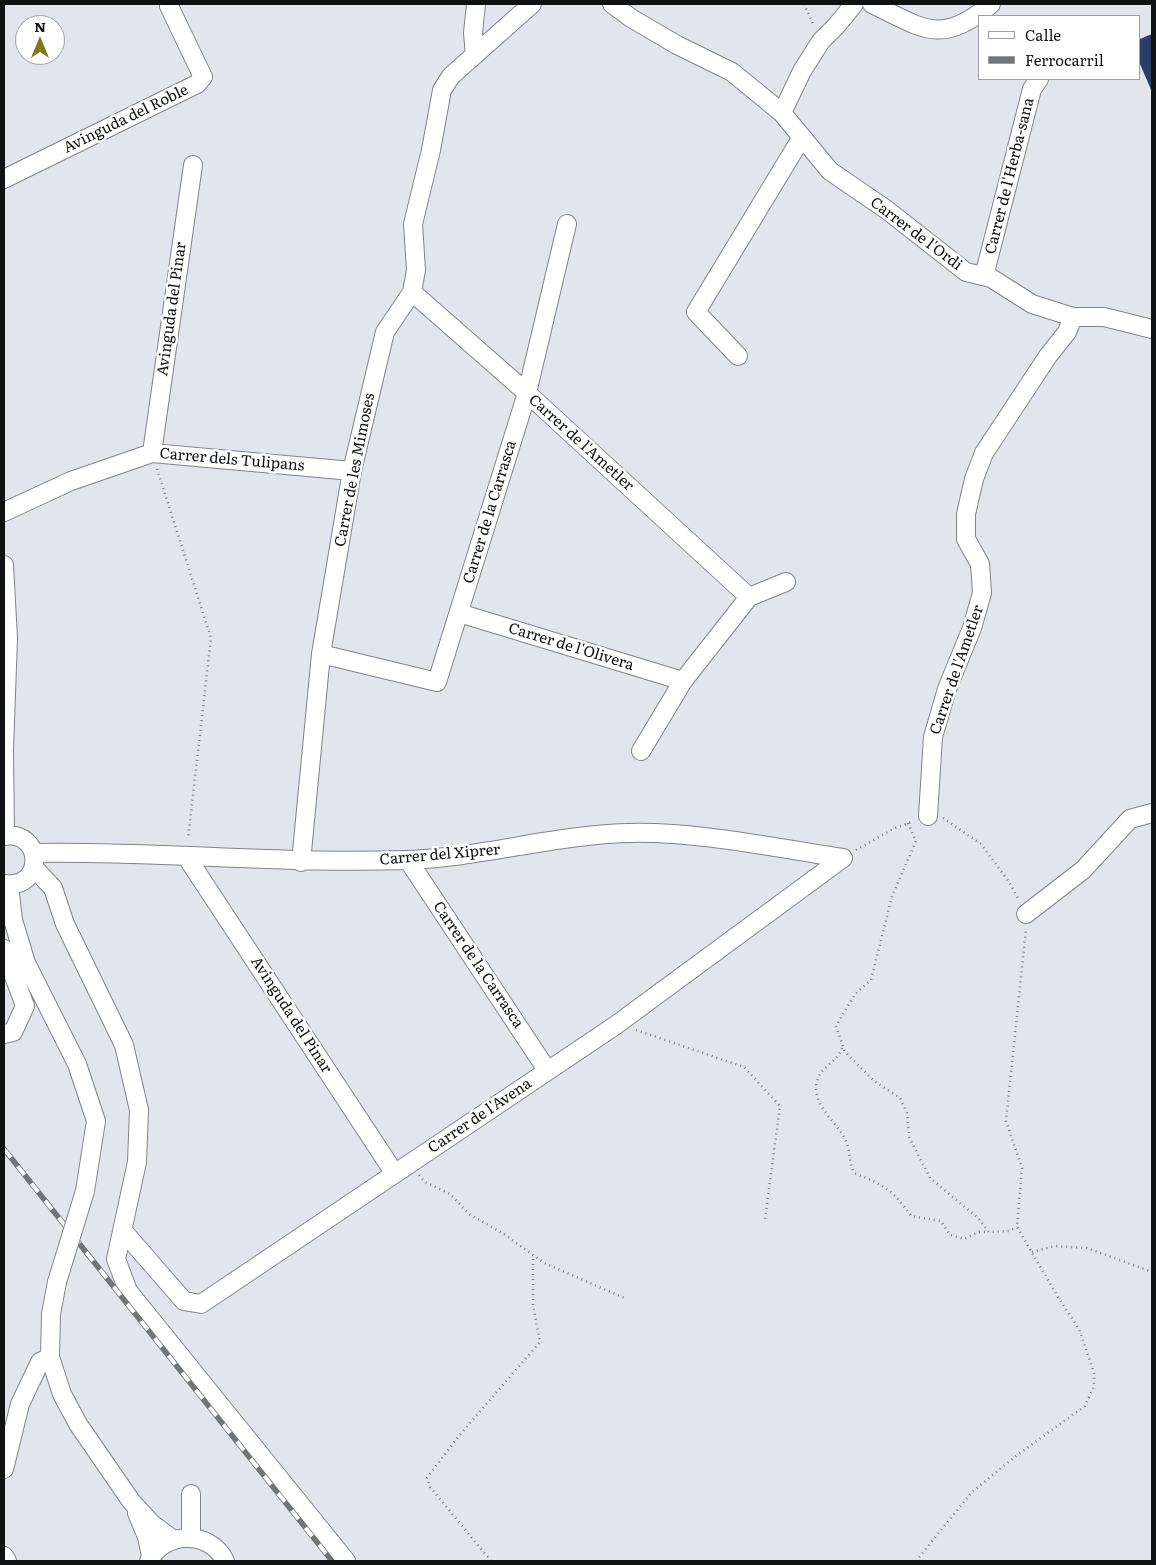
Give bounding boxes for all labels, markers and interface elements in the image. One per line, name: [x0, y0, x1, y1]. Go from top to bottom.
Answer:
north arrow: [15, 15, 65, 65]
legend: [978, 15, 1141, 80]
text: N: [34, 16, 46, 36]
text: Calle: [1025, 23, 1061, 46]
text: Ferrocarril: [1025, 48, 1104, 71]
street label: Avinguda del Roble: [61, 81, 191, 157]
street label: Carrer de l'Herba-sana: [982, 96, 1038, 256]
street label: Carrer de l'Ordi: [866, 194, 966, 274]
street label: Avinguda del Pinar: [154, 241, 190, 377]
street label: Carrer de l'Ametler: [525, 391, 637, 495]
street label: Carrer de les Mimoses: [331, 392, 379, 548]
street label: Carrer de la Carrasca: [460, 438, 520, 586]
street label: Carrer dels Tulipans: [159, 445, 305, 475]
street label: Carrer de l'Ametler: [926, 603, 988, 737]
street label: Carrer de l'Olivera: [506, 619, 636, 675]
street label: Carrer del Xiprer: [379, 841, 501, 869]
street label: Carrer de la Carrasca: [429, 898, 527, 1032]
street label: Avinguda del Pinar: [247, 953, 335, 1077]
street label: Carrer de l'Avena: [425, 1075, 535, 1157]

